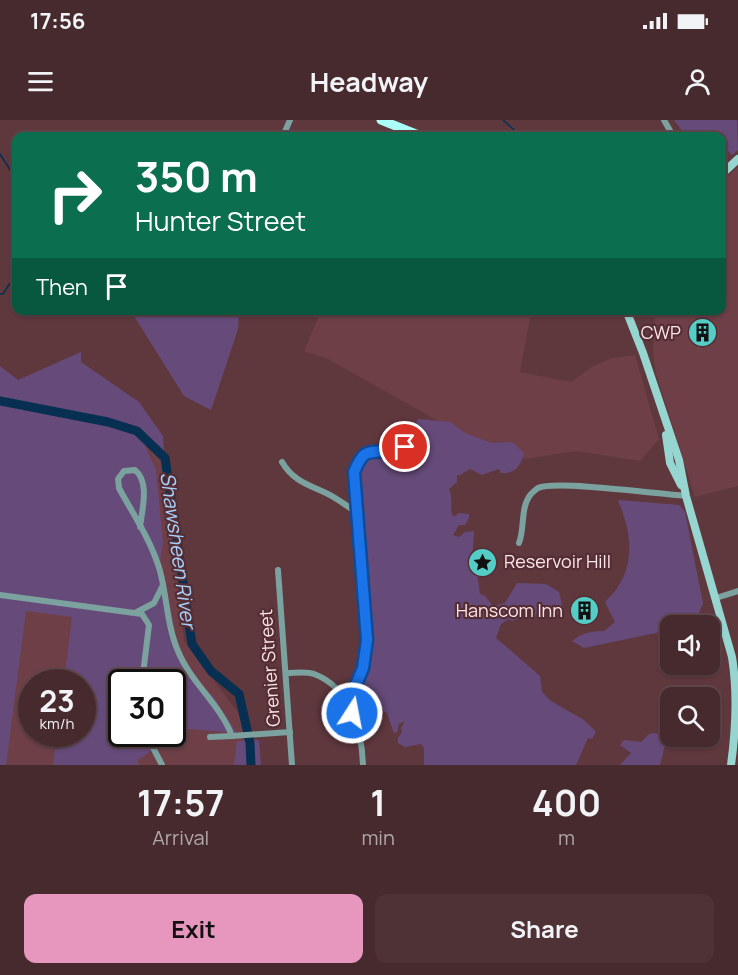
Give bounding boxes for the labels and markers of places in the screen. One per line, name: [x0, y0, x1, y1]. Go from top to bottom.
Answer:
building icon: CWP: [686, 317, 718, 349]
place label: CWP: [641, 320, 681, 344]
pin: [379, 421, 430, 472]
place icon: Reservoir Hill: [467, 546, 499, 578]
place label: Reservoir Hill: [504, 549, 611, 573]
building icon: Hanscom Inn: [568, 595, 600, 627]
place label: Hanscom Inn: [456, 598, 563, 622]

